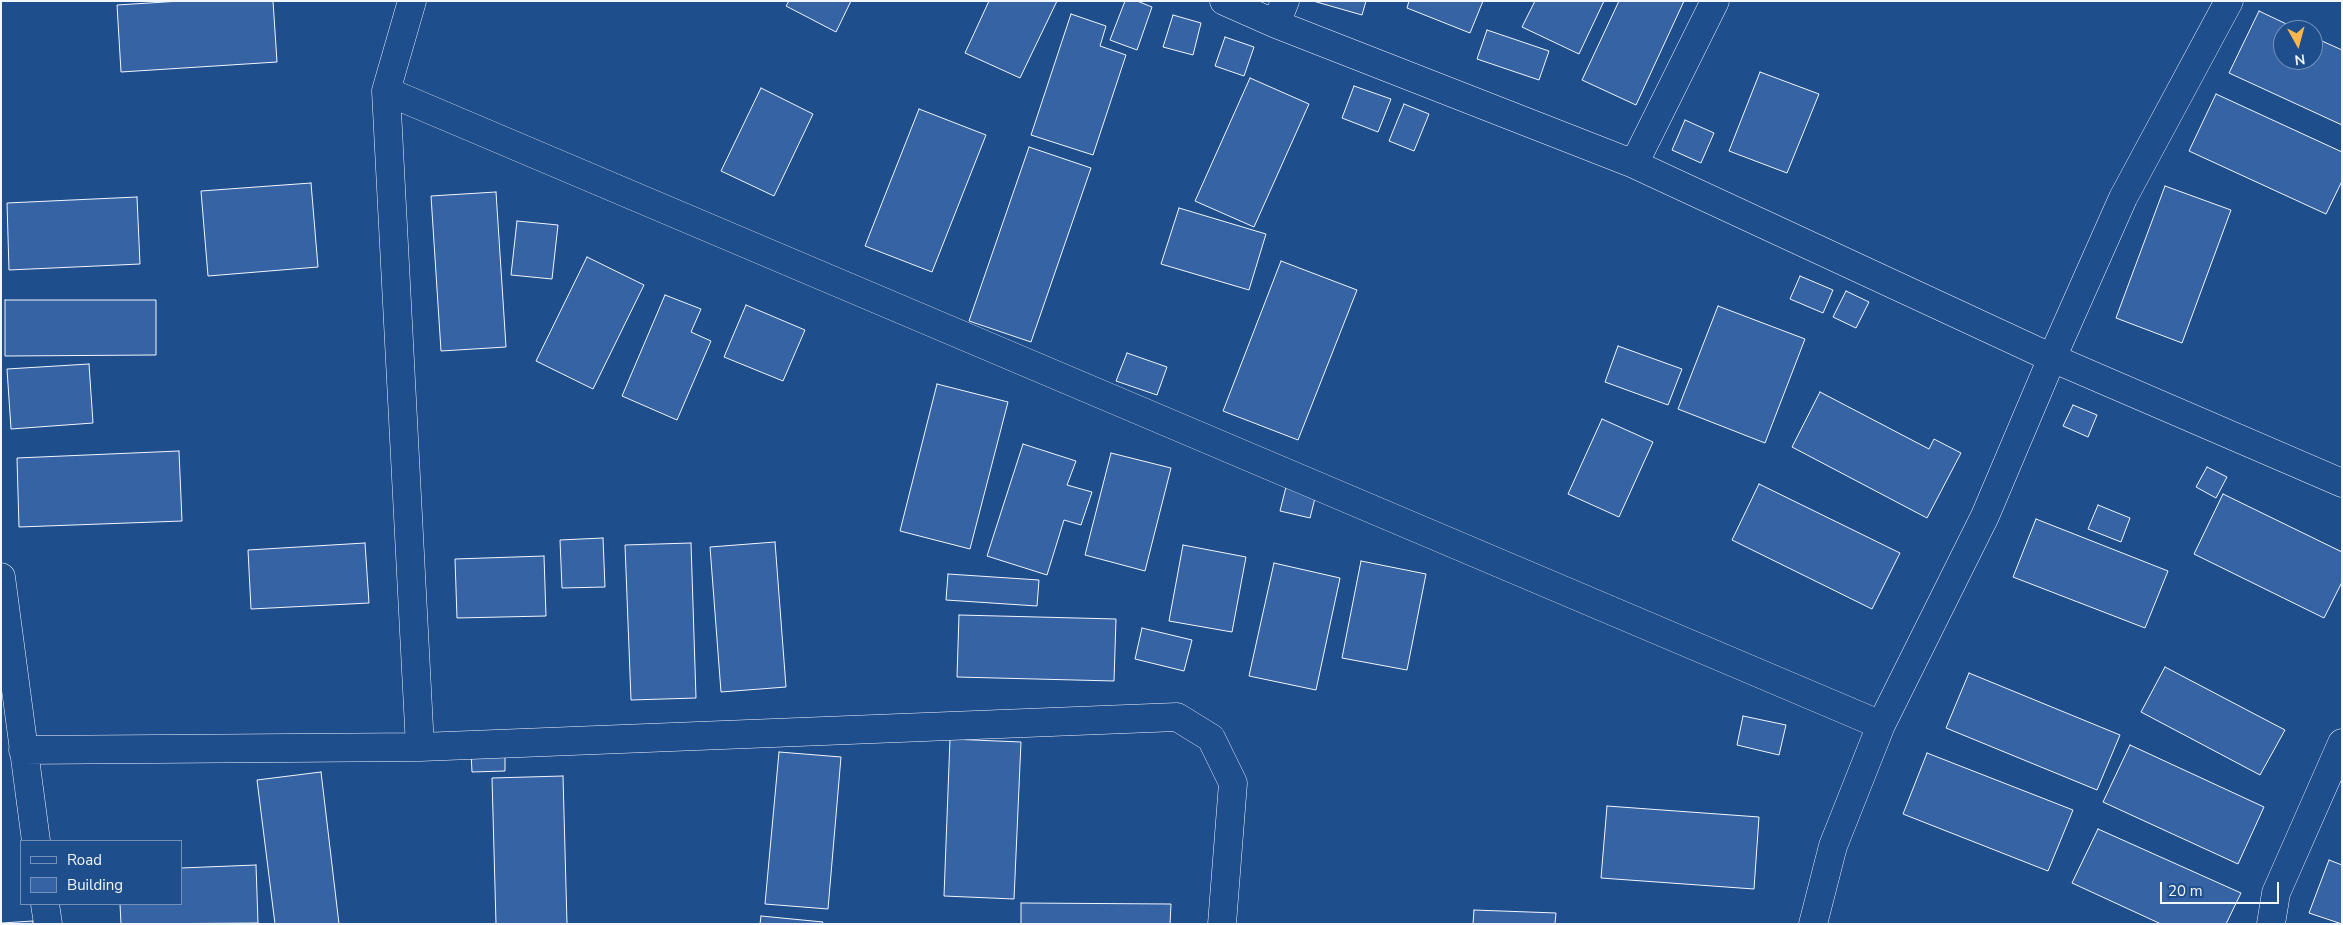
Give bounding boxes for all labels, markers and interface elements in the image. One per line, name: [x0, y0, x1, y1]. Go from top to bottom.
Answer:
north arrow: [2273, 20, 2323, 70]
text: N: [2293, 49, 2306, 69]
legend: [20, 840, 182, 905]
text: Road: [67, 850, 102, 870]
scale bar: [2163, 872, 2282, 904]
text: Building: [67, 875, 123, 895]
text: 20 m: [2168, 881, 2203, 901]

